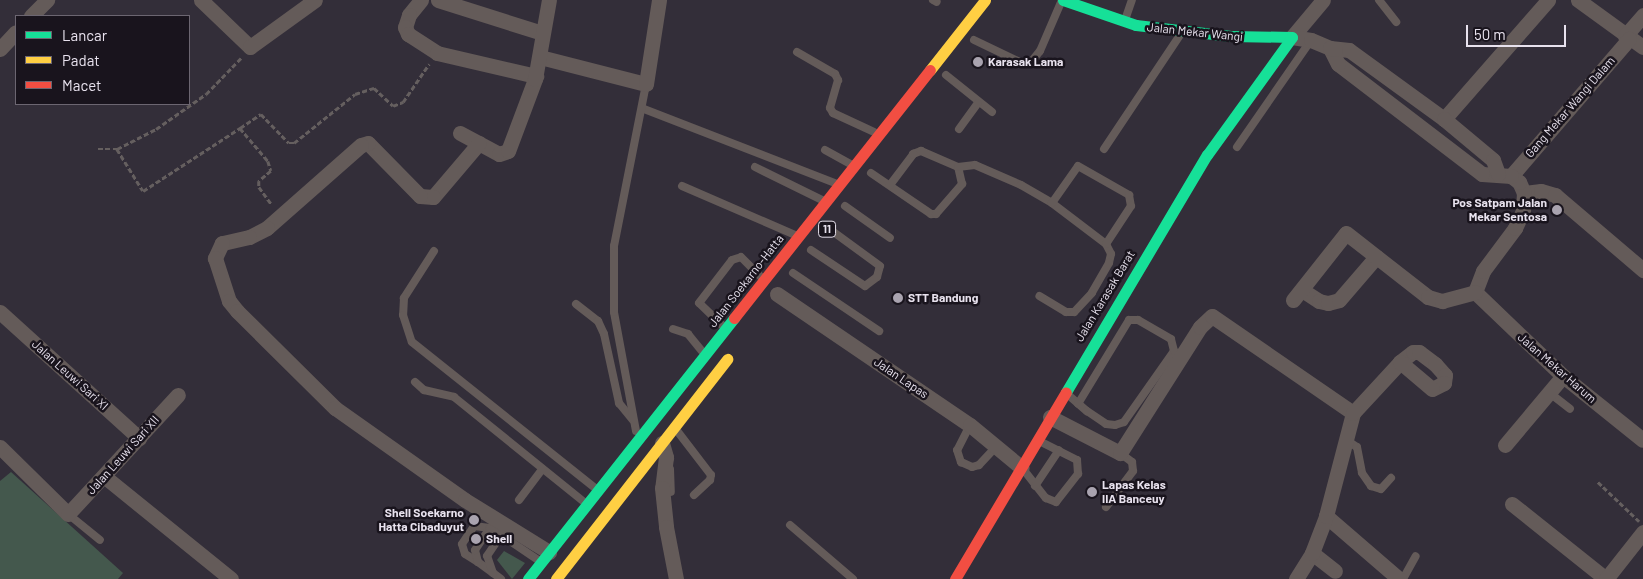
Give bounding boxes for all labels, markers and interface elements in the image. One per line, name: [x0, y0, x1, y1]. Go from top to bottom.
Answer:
legend: [15, 15, 190, 105]
scale bar: [1468, 15, 1568, 47]
street label: Jalan Mekar Wangi: [1146, 20, 1244, 44]
text: 50 m: [1474, 25, 1506, 43]
text: Lancar: [62, 26, 107, 44]
text: Padat: [62, 51, 100, 69]
street label: Gang Mekar Wangi Dalam: [1522, 54, 1618, 160]
place label: Karasak Lama: [988, 55, 1063, 69]
marker: Karasak Lama: [972, 56, 984, 68]
text: Macet: [62, 76, 102, 94]
place label: Pos Satpam Jalan Mekar Sentosa: [1453, 196, 1547, 224]
marker: Pos Satpam Jalan Mekar Sentosa: [1551, 204, 1563, 216]
road number: 11: [817, 220, 837, 238]
street label: Jalan Soekarno-Hatta: [705, 232, 787, 330]
street label: Jalan Karasak Barat: [1072, 248, 1138, 344]
place label: STT Bandung: [908, 291, 978, 305]
marker: STT Bandung: [892, 292, 904, 304]
street label: Jalan Mekar Harum: [1515, 330, 1599, 406]
street label: Jalan Leuwi Sari XI: [29, 337, 111, 413]
street label: Jalan Lapas: [871, 355, 931, 401]
street label: Jalan Leuwi Sari XII: [84, 413, 162, 497]
place label: Lapas Kelas IIA Banceuy: [1102, 478, 1166, 506]
marker: Lapas Kelas IIA Banceuy: [1086, 486, 1098, 498]
place label: Shell Soekarno Hatta Cibaduyut: [378, 506, 464, 534]
marker: Shell Soekarno Hatta Cibaduyut: [468, 514, 480, 526]
place label: Shell: [486, 532, 512, 546]
marker: Shell: [470, 533, 482, 545]

